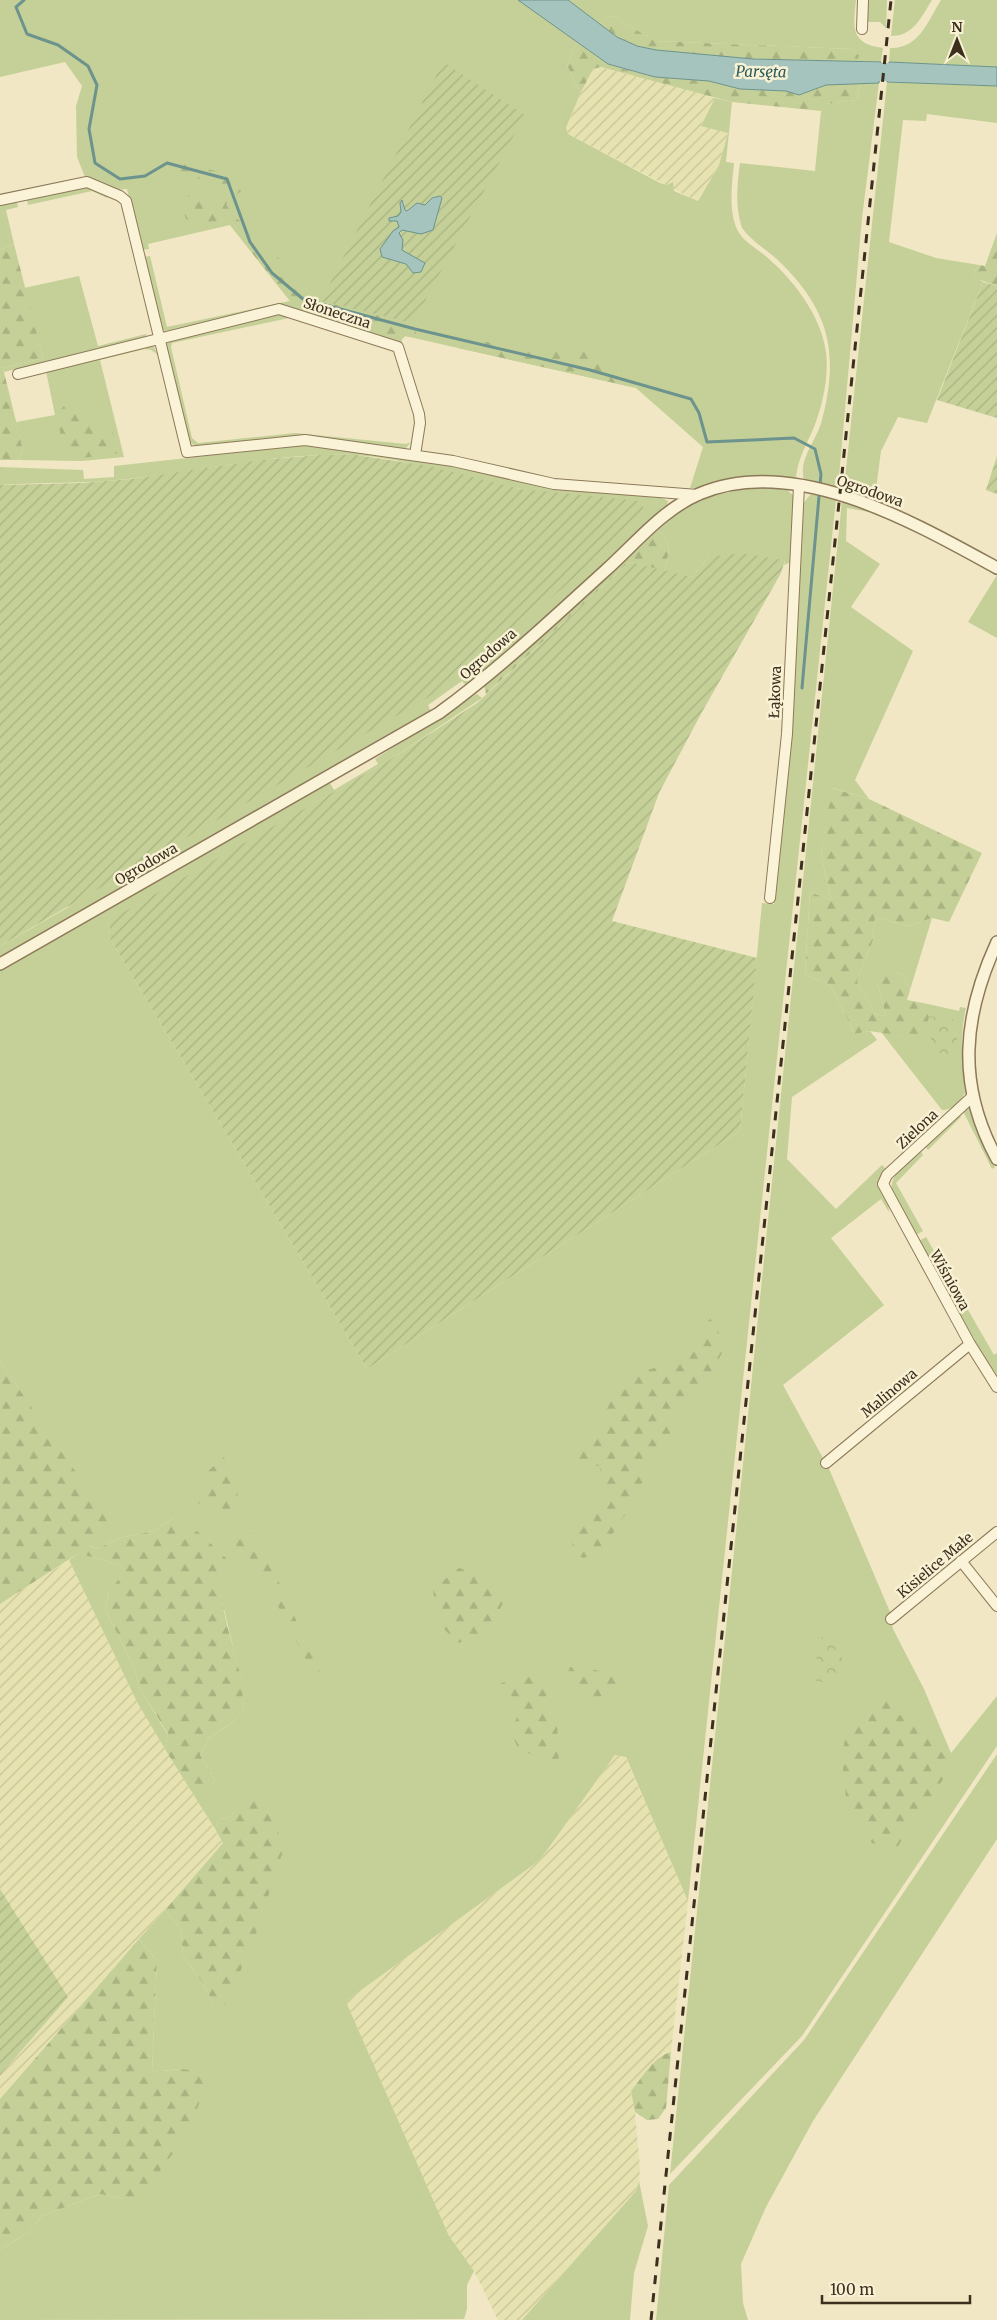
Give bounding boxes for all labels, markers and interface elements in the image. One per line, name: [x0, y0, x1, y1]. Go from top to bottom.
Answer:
north arrow: [932, 15, 982, 65]
text: N: [951, 18, 963, 36]
water label: Parsęta: [735, 62, 787, 81]
street label: Słoneczna: [301, 294, 373, 332]
street label: Ogrodowa: [834, 471, 906, 511]
street label: Ogrodowa: [456, 624, 520, 683]
street label: Łąkowa: [765, 665, 785, 719]
street label: Ogrodowa: [112, 839, 181, 889]
street label: Zielona: [893, 1105, 942, 1153]
street label: Wiśniowa: [926, 1246, 974, 1314]
street label: Malinowa: [858, 1364, 921, 1421]
street label: Kisielice Małe: [894, 1528, 976, 1602]
scale bar: [822, 2272, 970, 2304]
text: 100 m: [830, 2280, 874, 2299]

